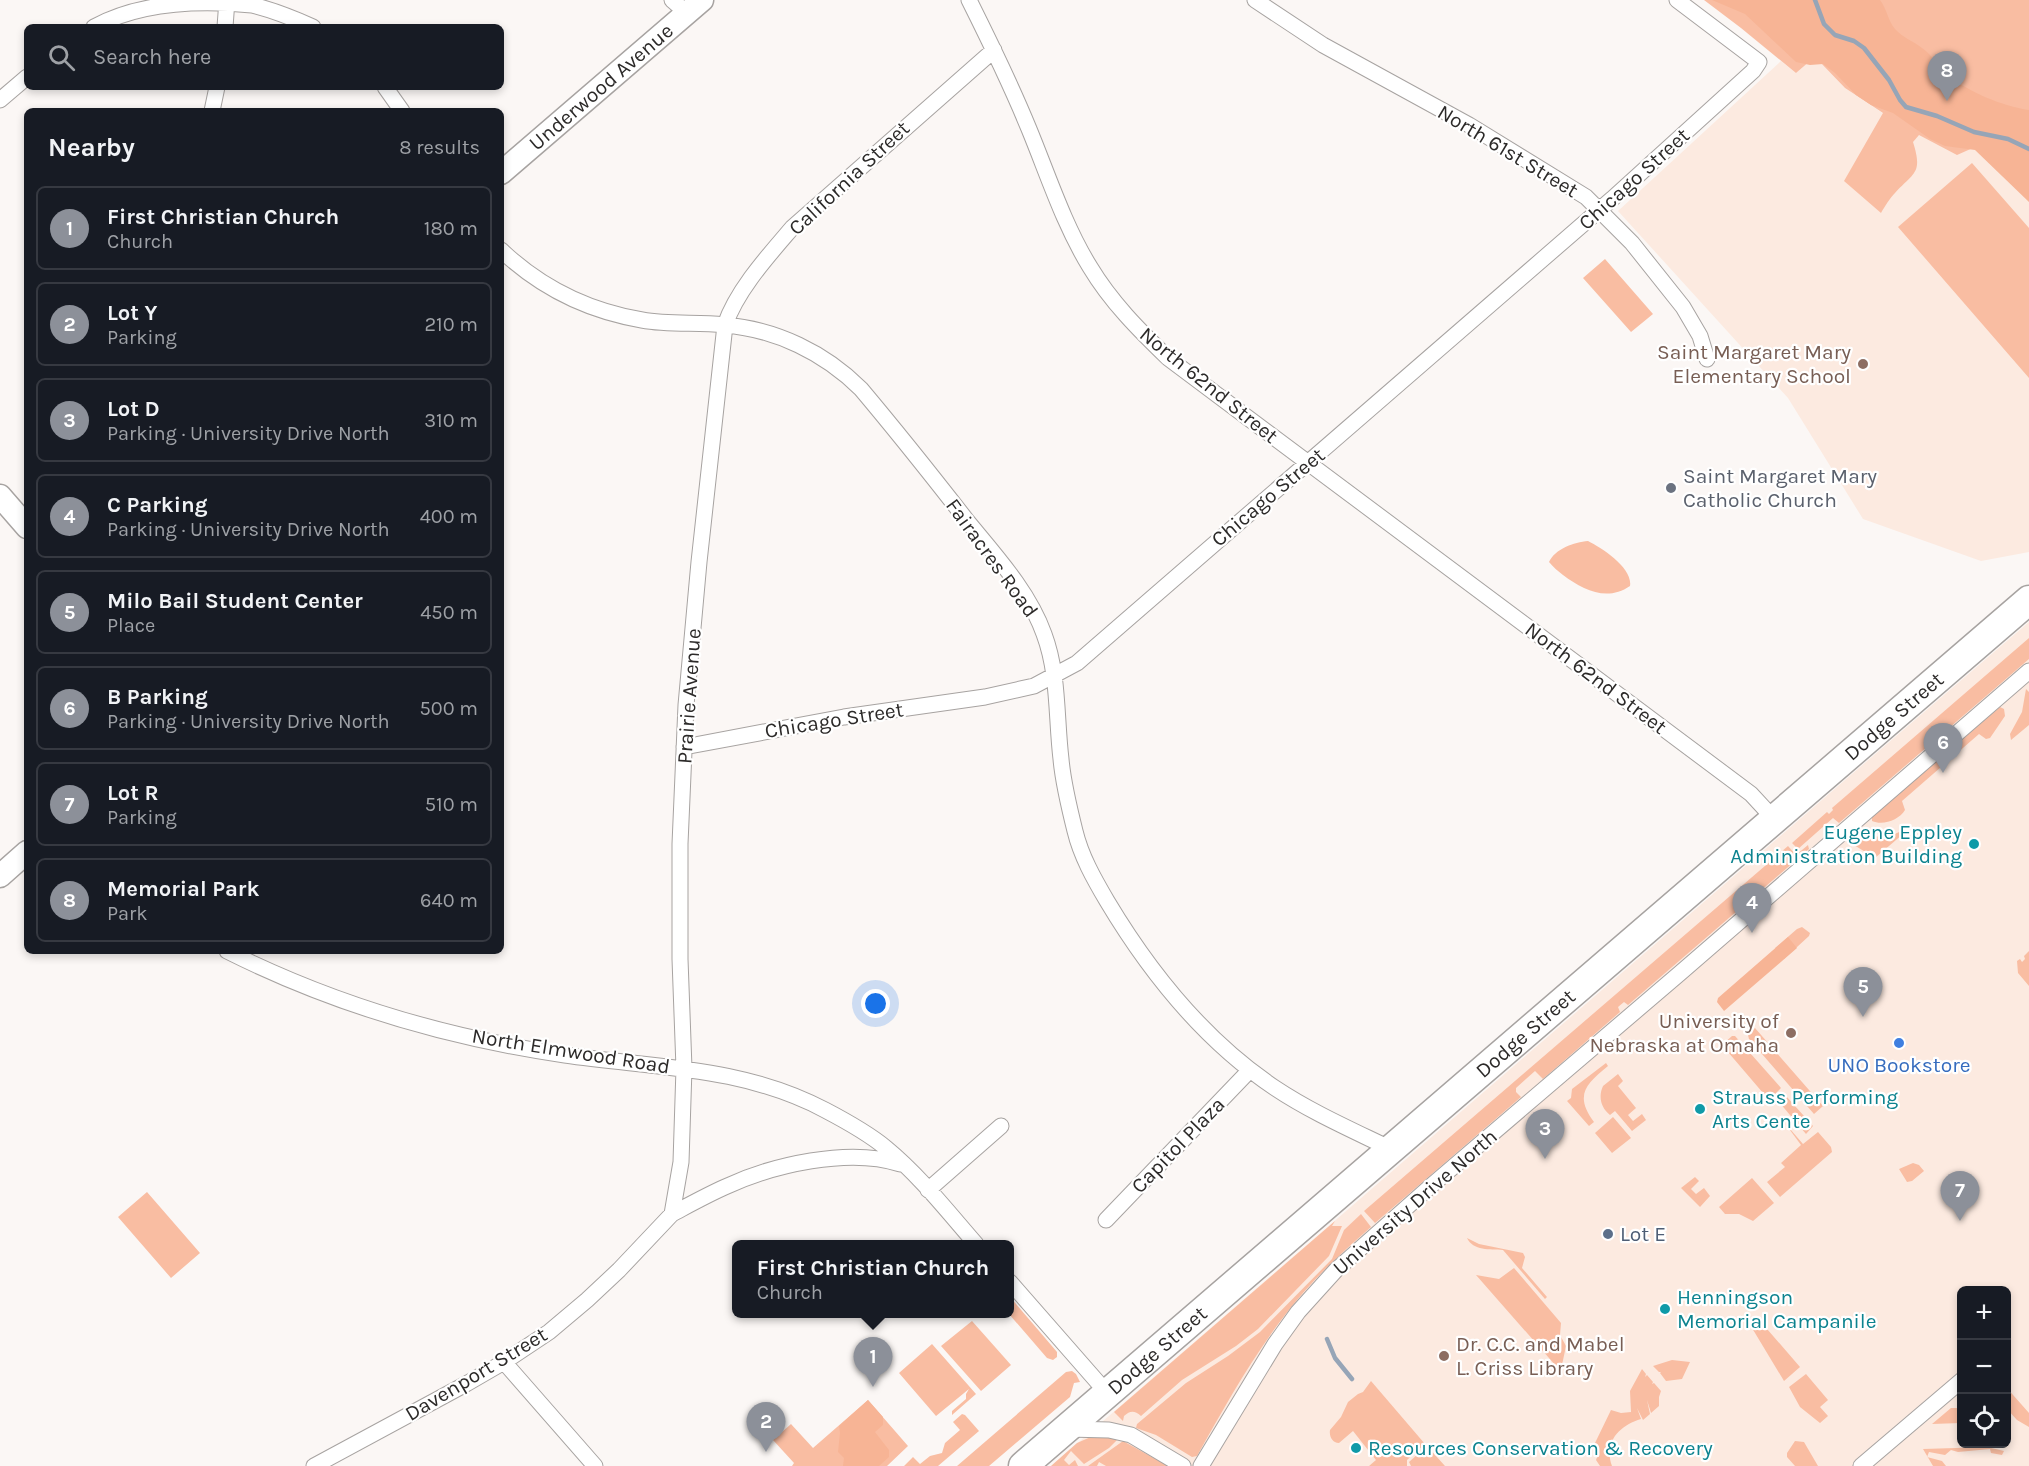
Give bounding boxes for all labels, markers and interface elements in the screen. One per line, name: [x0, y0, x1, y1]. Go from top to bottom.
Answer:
street label: Underwood Avenue: [524, 18, 678, 155]
search box: [24, 24, 504, 90]
icon: search: [45, 41, 78, 74]
text: Search here: [93, 44, 211, 70]
pin: 8: [1928, 51, 1966, 101]
street label: North 61st Street: [1433, 100, 1583, 202]
street label: California Street: [784, 116, 914, 240]
street label: Chicago Street: [1574, 123, 1694, 235]
text: Nearby: [48, 132, 135, 163]
text: 8 results: [399, 136, 480, 159]
text: First Christian Church: [107, 204, 339, 230]
text: 1: [66, 217, 73, 240]
text: 180 m: [424, 217, 478, 240]
text: Church: [107, 230, 173, 253]
text: Lot Y: [107, 300, 157, 326]
text: 2: [63, 313, 76, 336]
text: 210 m: [424, 313, 478, 336]
street label: North 62nd Street: [1135, 322, 1283, 448]
text: Parking: [107, 326, 177, 349]
place label: Saint Margaret Mary Elementary School: [1657, 340, 1851, 388]
marker: Saint Margaret Mary Elementary School: [1856, 357, 1870, 371]
text: Lot D: [107, 396, 160, 422]
text: 3: [63, 409, 76, 432]
text: 310 m: [424, 409, 478, 432]
text: Parking · University Drive North: [107, 422, 390, 445]
street label: Chicago Street: [1207, 443, 1329, 551]
place label: Saint Margaret Mary Catholic Church: [1683, 464, 1877, 512]
marker: Saint Margaret Mary Catholic Church: [1664, 481, 1678, 495]
text: C Parking: [107, 492, 208, 518]
street label: Fairacres Road: [941, 494, 1043, 622]
text: 4: [64, 505, 75, 528]
text: 400 m: [420, 505, 478, 528]
text: Parking · University Drive North: [107, 518, 390, 541]
text: Milo Bail Student Center: [107, 588, 363, 614]
text: 5: [64, 601, 75, 624]
text: 450 m: [420, 601, 478, 624]
text: Place: [107, 614, 155, 637]
street label: North 62nd Street: [1521, 617, 1672, 739]
street label: Prairie Avenue: [672, 627, 706, 765]
street label: Dodge Street: [1839, 667, 1948, 766]
text: B Parking: [107, 684, 208, 710]
text: 6: [63, 697, 76, 720]
text: 500 m: [420, 697, 478, 720]
street label: Chicago Street: [763, 697, 905, 743]
text: Parking · University Drive North: [107, 710, 390, 733]
pin: 6: [1924, 724, 1962, 773]
text: Lot R: [107, 780, 159, 806]
text: 7: [65, 793, 74, 816]
text: 510 m: [425, 793, 478, 816]
text: Parking: [107, 806, 177, 829]
place label: Eugene Eppley Administration Building: [1730, 820, 1962, 868]
marker: Eugene Eppley Administration Building: [1967, 837, 1981, 851]
text: Memorial Park: [107, 876, 260, 902]
pin: 4: [1732, 884, 1772, 933]
text: 8: [63, 889, 76, 912]
text: 640 m: [420, 889, 478, 912]
text: Park: [107, 902, 148, 925]
pin: 5: [1844, 968, 1882, 1017]
street label: Dodge Street: [1471, 984, 1580, 1083]
your location: [861, 989, 890, 1018]
place label: University of Nebraska at Omaha: [1589, 1009, 1780, 1057]
street label: North Elmwood Road: [470, 1023, 672, 1079]
marker: University of Nebraska at Omaha: [1784, 1026, 1798, 1040]
marker: UNO Bookstore: [1892, 1036, 1906, 1050]
place label: UNO Bookstore: [1827, 1053, 1971, 1077]
place label: Strauss Performing Arts Cente: [1712, 1085, 1898, 1133]
street label: Capitol Plaza: [1126, 1092, 1230, 1198]
marker: Strauss Performing Arts Cente: [1693, 1102, 1707, 1116]
pin: 3: [1526, 1110, 1564, 1159]
street label: University Drive North: [1328, 1124, 1502, 1280]
pin: 7: [1940, 1172, 1980, 1221]
place label: Lot E: [1620, 1222, 1666, 1246]
marker: Lot E: [1601, 1227, 1615, 1241]
popup: [732, 1240, 1014, 1318]
text: First Christian Church: [757, 1255, 989, 1281]
text: Church: [757, 1281, 823, 1304]
place label: Henningson Memorial Campanile: [1677, 1285, 1876, 1333]
map controls: [1957, 1286, 2011, 1448]
button: +: [1957, 1286, 2011, 1340]
street label: Dodge Street: [1103, 1301, 1212, 1400]
marker: Henningson Memorial Campanile: [1658, 1302, 1672, 1316]
street label: Davenport Street: [401, 1322, 551, 1426]
place label: Dr. C.C. and Mabel L. Criss Library: [1456, 1332, 1625, 1380]
pin: 1: [854, 1338, 892, 1387]
button: −: [1957, 1340, 2011, 1394]
marker: Dr. C.C. and Mabel L. Criss Library: [1437, 1349, 1451, 1363]
button: locate: [1957, 1394, 2011, 1448]
pin: 2: [746, 1402, 786, 1452]
place label: Resources Conservation & Recovery: [1368, 1436, 1713, 1460]
marker: Resources Conservation & Recovery: [1349, 1441, 1363, 1455]

